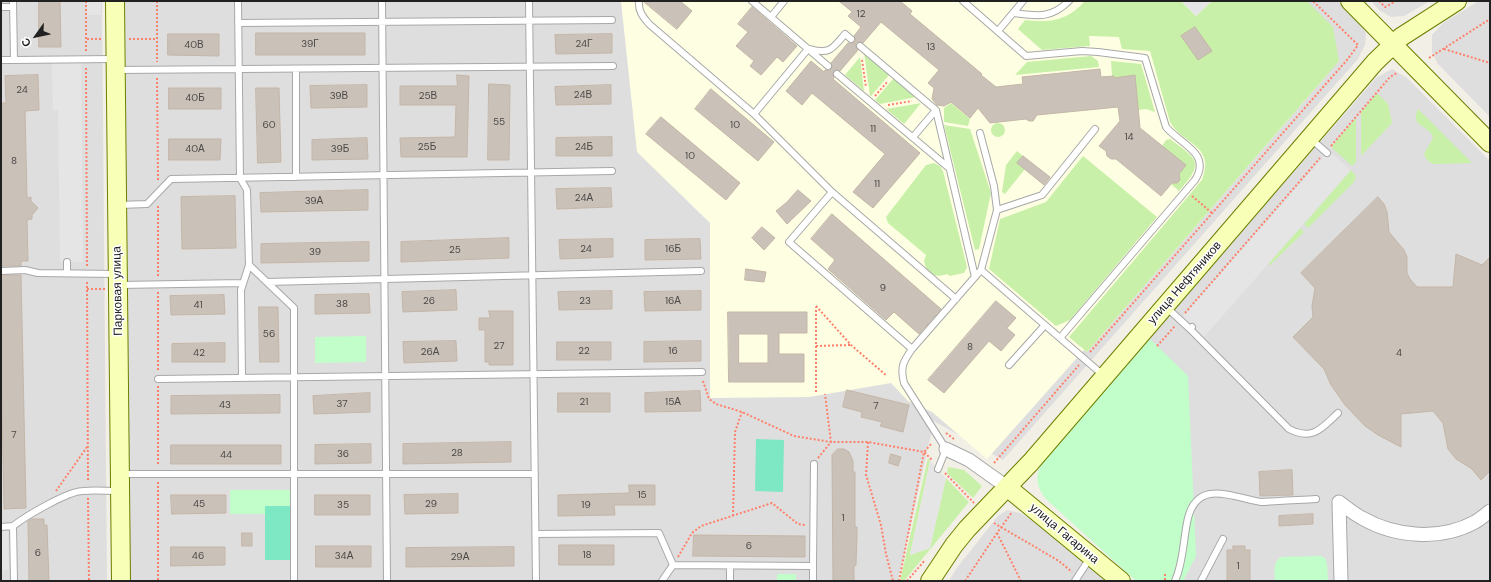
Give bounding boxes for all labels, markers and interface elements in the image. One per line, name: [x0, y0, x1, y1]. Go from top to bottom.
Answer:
house number: 12: [857, 8, 865, 20]
north arrow: [16, 16, 56, 56]
text: С: [18, 35, 34, 50]
house number: 39Г: [301, 38, 319, 50]
house number: 24Г: [575, 38, 593, 50]
house number: 40В: [184, 39, 204, 51]
house number: 13: [926, 41, 936, 53]
house number: 24: [16, 84, 28, 96]
house number: 24В: [574, 89, 592, 101]
house number: 39В: [330, 90, 348, 102]
house number: 25В: [419, 90, 437, 102]
house number: 40Б: [185, 92, 205, 104]
house number: 55: [493, 116, 505, 128]
house number: 60: [262, 119, 276, 131]
house number: 10: [730, 119, 740, 131]
house number: 11: [870, 123, 876, 135]
house number: 14: [1124, 131, 1134, 143]
house number: 25Б: [418, 141, 436, 153]
house number: 24Б: [575, 141, 593, 153]
house number: 40А: [185, 143, 205, 155]
house number: 39Б: [331, 143, 349, 155]
house number: 10: [685, 150, 695, 162]
house number: 8: [11, 155, 17, 167]
house number: 11: [874, 178, 880, 190]
house number: 24А: [575, 192, 593, 204]
house number: 39А: [305, 195, 323, 207]
street label: улица Нефтяников: [1145, 239, 1225, 327]
house number: 24: [580, 243, 592, 255]
house number: 16Б: [665, 243, 681, 255]
house number: 25: [449, 244, 461, 256]
street label: Парковая улица: [110, 246, 126, 336]
house number: 39: [309, 246, 321, 258]
house number: 9: [880, 282, 886, 294]
house number: 26: [423, 295, 435, 307]
house number: 23: [579, 295, 591, 307]
house number: 16А: [665, 295, 681, 307]
house number: 38: [336, 298, 348, 310]
house number: 41: [193, 299, 203, 311]
house number: 56: [263, 328, 275, 340]
house number: 27: [494, 340, 504, 352]
house number: 8: [967, 341, 973, 353]
house number: 22: [578, 345, 590, 357]
house number: 16: [668, 345, 678, 357]
house number: 26А: [421, 346, 439, 358]
house number: 42: [193, 347, 205, 359]
house number: 4: [1396, 347, 1402, 359]
house number: 21: [580, 396, 588, 408]
house number: 15А: [665, 396, 681, 408]
house number: 37: [336, 398, 348, 410]
house number: 43: [219, 399, 231, 411]
house number: 7: [873, 400, 879, 412]
house number: 7: [11, 429, 17, 441]
house number: 28: [451, 447, 463, 459]
house number: 36: [337, 448, 349, 460]
house number: 44: [220, 449, 232, 461]
house number: 15: [637, 489, 647, 501]
house number: 45: [193, 498, 205, 510]
house number: 29: [425, 498, 437, 510]
house number: 35: [337, 499, 349, 511]
house number: 19: [581, 499, 591, 511]
street label: улица Гагарина: [1026, 501, 1102, 567]
house number: 1: [841, 512, 845, 524]
house number: 6: [746, 540, 752, 552]
house number: 6: [35, 547, 41, 559]
house number: 18: [582, 549, 592, 561]
house number: 46: [192, 550, 204, 562]
house number: 34А: [335, 550, 353, 562]
house number: 29А: [451, 551, 469, 563]
house number: 1: [1236, 560, 1240, 572]

